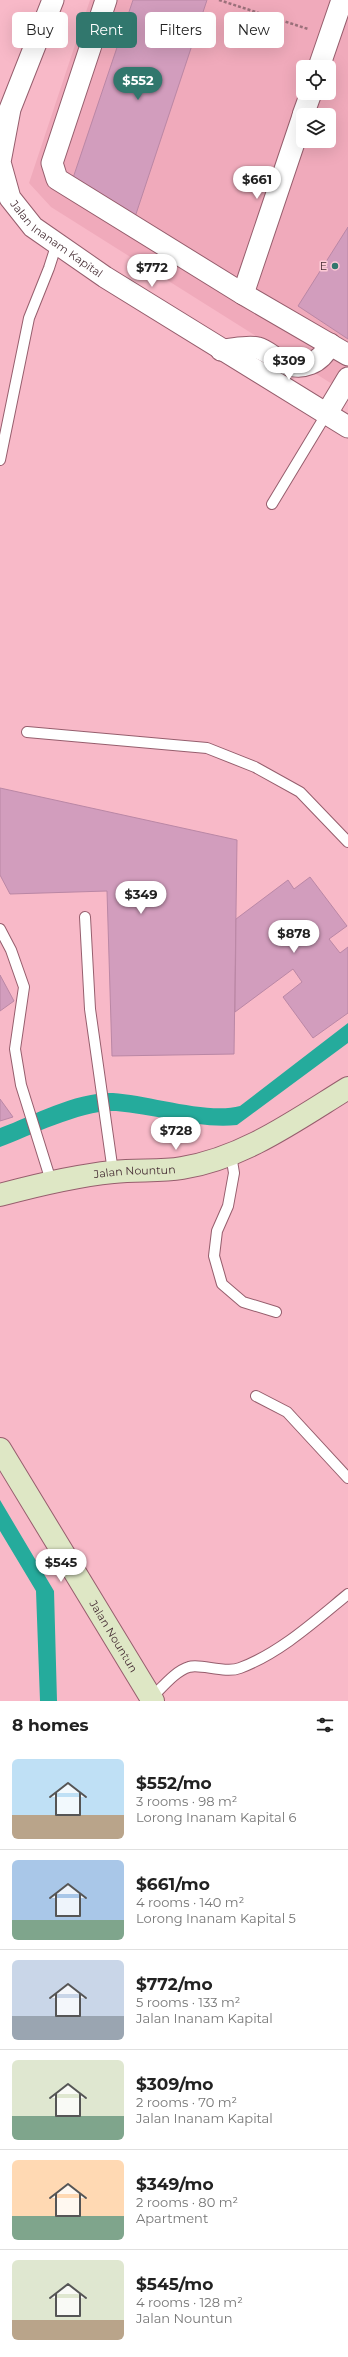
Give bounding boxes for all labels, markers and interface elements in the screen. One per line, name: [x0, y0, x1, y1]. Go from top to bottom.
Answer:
chip: Buy: [12, 12, 68, 48]
chip: Rent: [76, 12, 137, 48]
chip: Filters: [145, 12, 216, 48]
chip: New: [224, 12, 284, 48]
map controls: [296, 60, 336, 148]
button: locate: [296, 60, 336, 100]
pin: $552: [114, 67, 162, 101]
text: $552: [122, 72, 154, 88]
button: layers: [296, 108, 336, 148]
pin: $661: [233, 166, 281, 200]
text: $661: [242, 171, 272, 187]
street label: Jalan Inanam Kapital: [7, 196, 106, 280]
pin: $772: [128, 254, 176, 288]
text: $772: [136, 259, 168, 275]
place label: E: [320, 259, 327, 273]
marker: E: [330, 261, 340, 271]
pin: $309: [265, 347, 313, 381]
text: $309: [272, 352, 306, 368]
pin: $349: [117, 881, 165, 915]
text: $349: [124, 886, 158, 902]
pin: $878: [270, 920, 318, 954]
text: $878: [277, 925, 311, 941]
pin: $728: [152, 1117, 200, 1151]
text: $728: [160, 1122, 192, 1138]
street label: Jalan Nountun: [92, 1162, 176, 1181]
pin: $545: [37, 1549, 85, 1583]
text: $545: [45, 1554, 77, 1570]
street label: Jalan Nountun: [86, 1597, 141, 1675]
icon: filters: [314, 1714, 336, 1736]
text: 8 homes: [12, 1715, 89, 1735]
text: $552/mo: [136, 1773, 212, 1793]
icon: home: [44, 1775, 92, 1823]
text: 3 rooms · 98 m²: [136, 1793, 237, 1809]
text: Lorong Inanam Kapital 6: [136, 1809, 297, 1825]
text: $661/mo: [136, 1874, 210, 1894]
icon: home: [44, 1876, 92, 1924]
text: 4 rooms · 140 m²: [136, 1894, 244, 1910]
text: Lorong Inanam Kapital 5: [136, 1910, 296, 1926]
text: $772/mo: [136, 1974, 213, 1994]
icon: home: [44, 1976, 92, 2024]
text: 5 rooms · 133 m²: [136, 1994, 240, 2010]
text: Jalan Inanam Kapital: [136, 2010, 273, 2026]
text: $309/mo: [136, 2074, 214, 2094]
icon: home: [44, 2076, 92, 2124]
text: 2 rooms · 70 m²: [136, 2094, 237, 2110]
text: Jalan Inanam Kapital: [136, 2110, 273, 2126]
text: $349/mo: [136, 2174, 214, 2194]
icon: home: [44, 2176, 92, 2224]
text: 2 rooms · 80 m²: [136, 2194, 238, 2210]
text: Apartment: [136, 2210, 208, 2226]
text: $545/mo: [136, 2274, 213, 2294]
icon: home: [44, 2276, 92, 2324]
text: 4 rooms · 128 m²: [136, 2294, 243, 2310]
text: Jalan Nountun: [136, 2310, 233, 2326]

